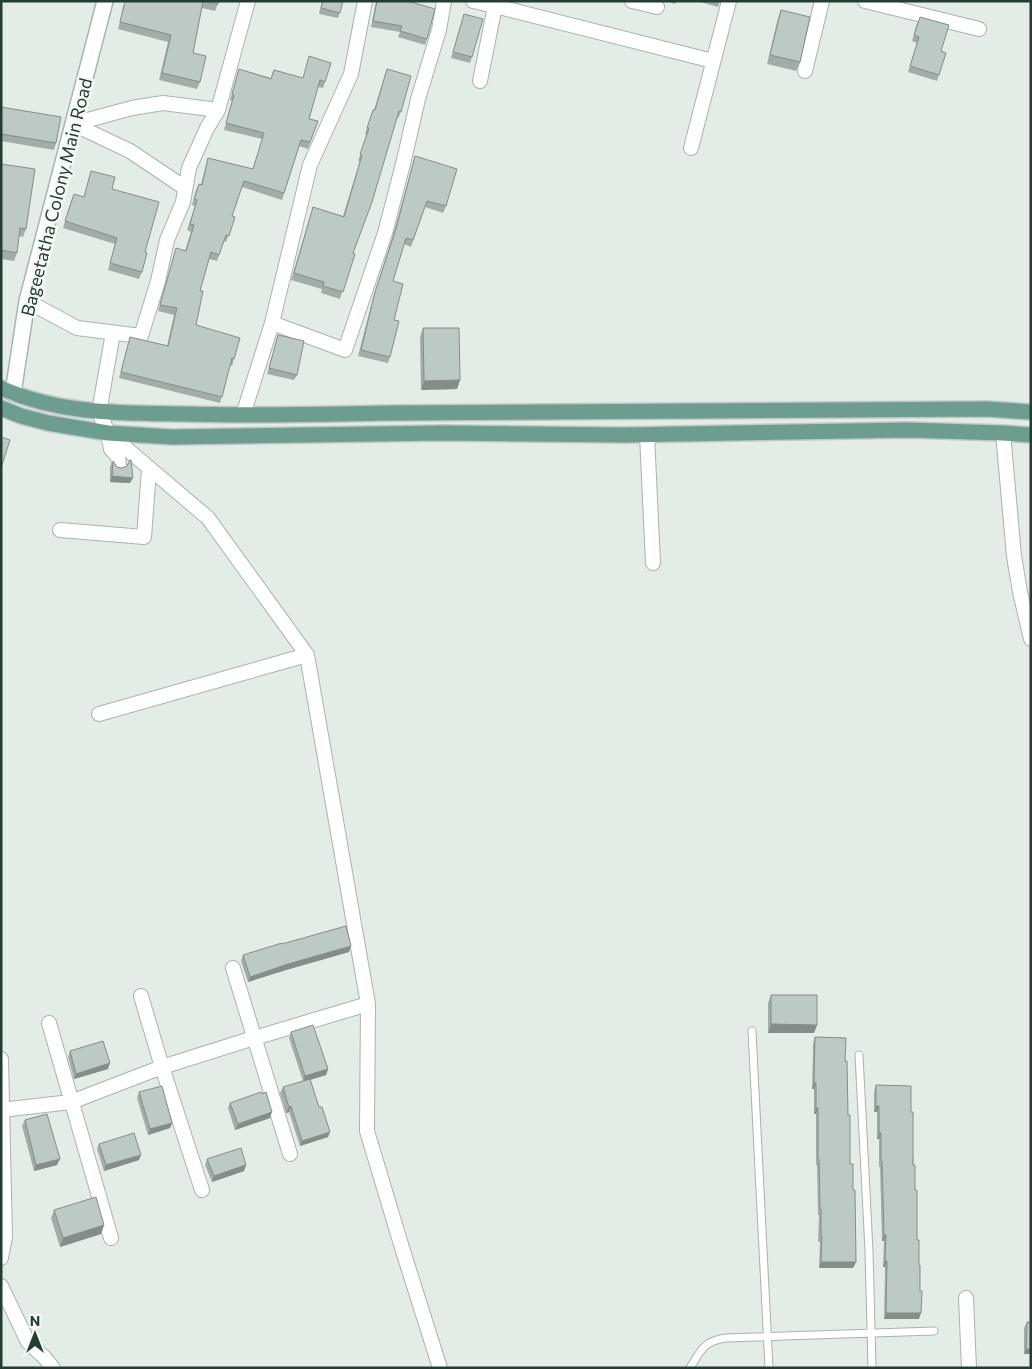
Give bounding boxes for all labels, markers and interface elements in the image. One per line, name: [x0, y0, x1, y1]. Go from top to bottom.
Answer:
street label: Bageetatha Colony Main Road: [16, 75, 96, 319]
north arrow: [10, 1309, 60, 1359]
text: N: [30, 1312, 40, 1329]

